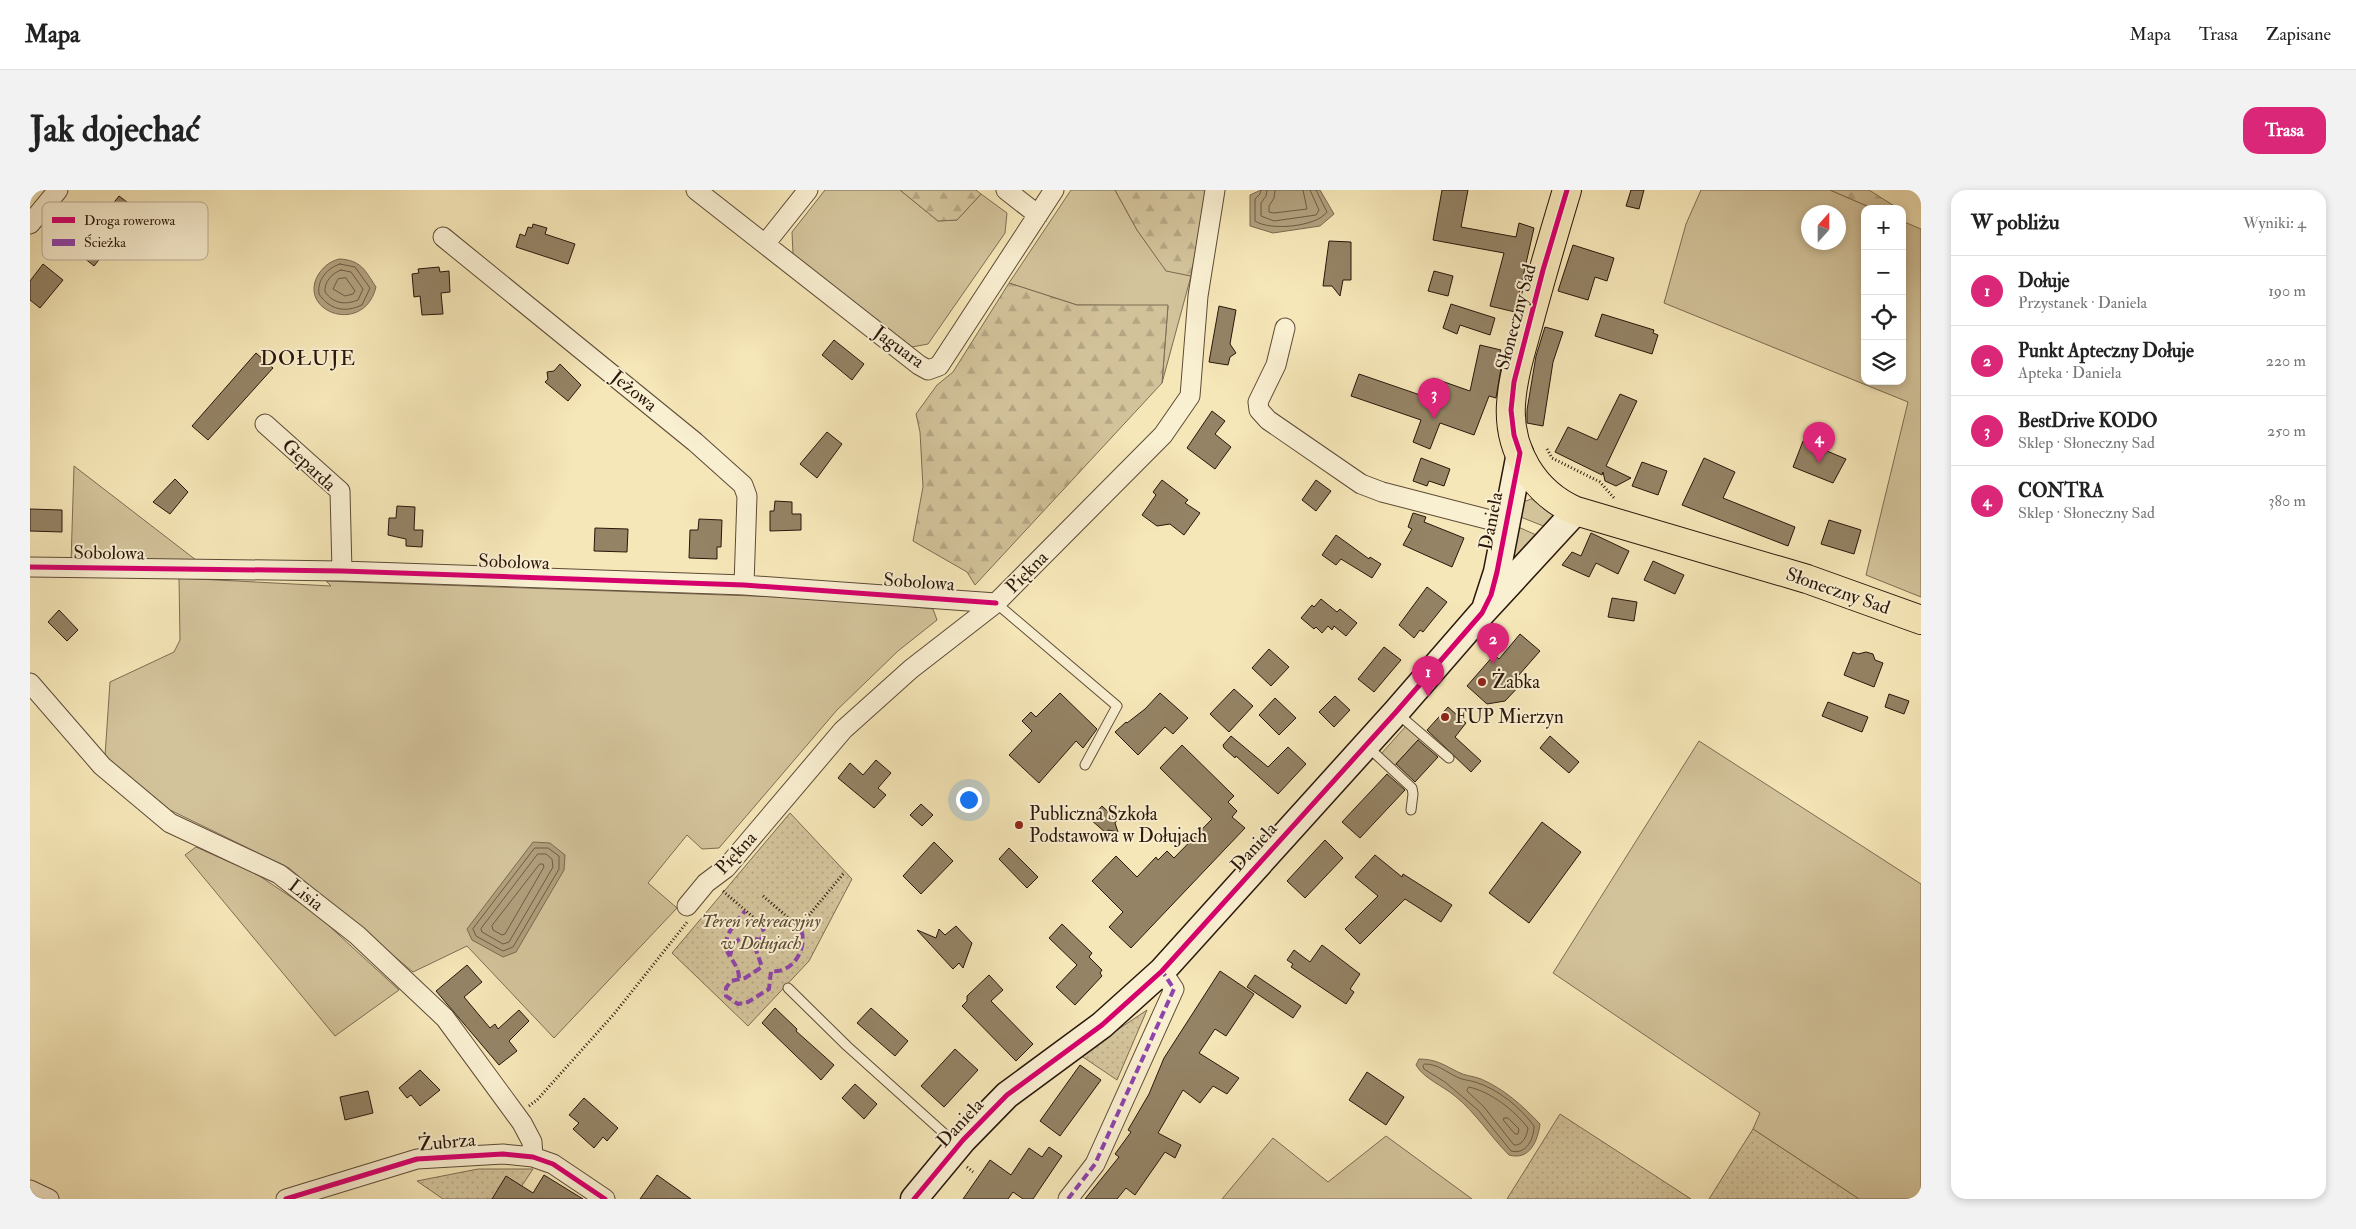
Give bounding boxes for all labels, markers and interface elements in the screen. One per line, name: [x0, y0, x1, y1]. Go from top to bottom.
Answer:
text: Mapa: [25, 19, 80, 50]
text: Mapa: [2130, 23, 2171, 46]
text: Trasa: [2199, 23, 2238, 46]
text: Zapisane: [2266, 23, 2331, 46]
button: Trasa: [2243, 107, 2326, 154]
text: Jak dojechać: [30, 108, 200, 152]
legend: [42, 202, 208, 260]
north arrow: [1801, 205, 1846, 250]
map controls: [1861, 205, 1906, 385]
button: +: [1861, 205, 1906, 250]
text: W pobliżu: [1971, 209, 2060, 236]
text: Droga rowerowa: [84, 212, 176, 229]
text: Wyniki: 4: [2243, 213, 2306, 233]
text: Ścieżka: [84, 234, 126, 251]
button: −: [1861, 250, 1906, 295]
street label: Słoneczny Sad: [1490, 261, 1542, 373]
text: Dołuje: [2018, 269, 2070, 293]
text: 1: [1984, 281, 1990, 301]
text: 190 m: [2268, 281, 2306, 301]
text: Przystanek · Daniela: [2018, 293, 2147, 313]
button: locate: [1861, 295, 1906, 340]
street label: Jaguara: [868, 320, 929, 374]
text: Punkt Apteczny Dołuje: [2018, 339, 2194, 363]
button: layers: [1861, 340, 1906, 385]
district label: DOŁUJE: [260, 345, 356, 372]
text: 2: [1983, 351, 1991, 371]
text: 220 m: [2266, 351, 2306, 371]
text: Apteka · Daniela: [2018, 363, 2122, 383]
street label: Jeżowa: [605, 364, 662, 417]
pin: 3: [1418, 378, 1450, 419]
text: BestDrive KODO: [2018, 409, 2157, 433]
text: 3: [1984, 421, 1990, 441]
text: 250 m: [2267, 421, 2306, 441]
pin: 4: [1803, 422, 1835, 463]
text: Sklep · Słoneczny Sad: [2018, 433, 2155, 453]
street label: Geparda: [276, 434, 341, 497]
text: CONTRA: [2018, 479, 2104, 503]
street label: Daniela: [1474, 490, 1508, 552]
text: 4: [1983, 491, 1991, 511]
text: 380 m: [2268, 491, 2306, 511]
text: Sklep · Słoneczny Sad: [2018, 503, 2155, 523]
street label: Sobolowa: [73, 540, 145, 566]
street label: Piękna: [1001, 545, 1054, 598]
street label: Sobolowa: [478, 549, 550, 575]
street label: Słoneczny Sad: [1783, 562, 1894, 620]
street label: Sobolowa: [883, 568, 956, 596]
pin: 2: [1477, 623, 1509, 664]
pin: 1: [1412, 656, 1444, 697]
place label: Żabka: [1492, 668, 1540, 694]
marker: Żabka: [1476, 676, 1488, 688]
place label: FUP Mierzyn: [1455, 705, 1564, 729]
marker: FUP Mierzyn: [1439, 711, 1451, 723]
your location: [956, 787, 982, 813]
place label: Publiczna Szkoła Podstawowa w Dołujach: [1029, 802, 1207, 848]
street label: Daniela: [1225, 817, 1283, 877]
marker: Publiczna Szkoła Podstawowa w Dołujach: [1013, 819, 1025, 831]
street label: Piękna: [710, 826, 762, 880]
street label: Lisia: [284, 874, 329, 916]
park label: Teren rekreacyjny w Dołujach: [701, 909, 821, 955]
street label: Daniela: [931, 1093, 989, 1153]
street label: Żubrza: [417, 1126, 477, 1156]

